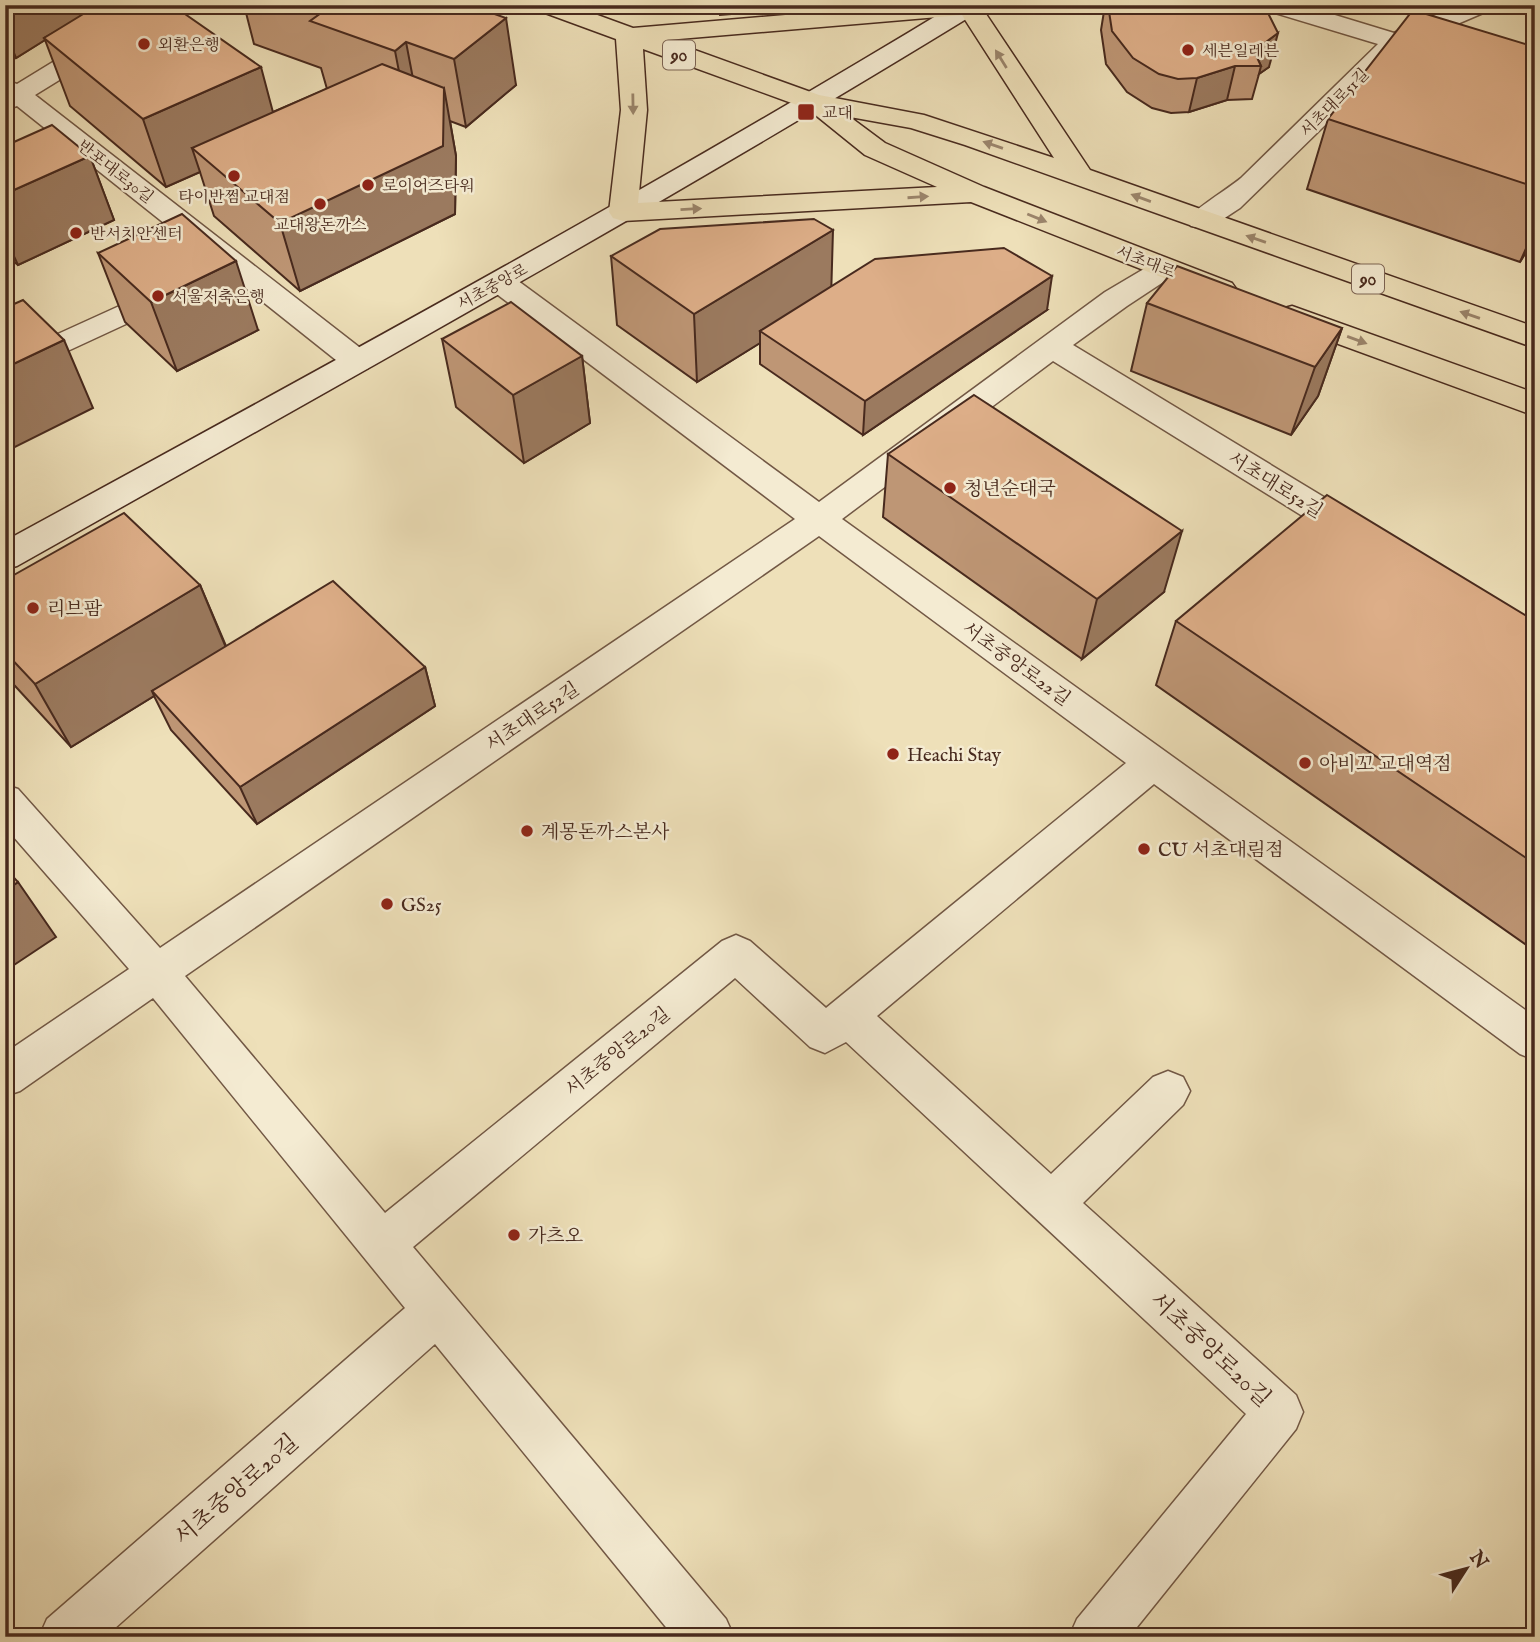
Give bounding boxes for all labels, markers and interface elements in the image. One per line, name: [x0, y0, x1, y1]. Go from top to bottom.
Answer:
marker: 외환은행: [136, 36, 152, 52]
place label: 외환은행: [158, 36, 220, 56]
road number: 90: [663, 40, 695, 70]
marker: 세븐일레븐: [1180, 42, 1196, 58]
place label: 세븐일레븐: [1202, 42, 1280, 62]
one-way arrow: [994, 49, 1007, 68]
street label: 서초대로51길: [1297, 65, 1374, 142]
one-way arrow: [627, 93, 638, 115]
marker: 교대: [796, 102, 816, 122]
place label: 교대: [822, 104, 853, 124]
street label: 반포대로30길: [73, 137, 157, 209]
one-way arrow: [982, 139, 1003, 150]
marker: 타이반쩜 교대점: [226, 168, 242, 184]
marker: 로이어즈타워: [360, 177, 376, 193]
place label: 로이어즈타워: [382, 177, 475, 197]
place label: 타이반쩜 교대점: [178, 188, 290, 208]
one-way arrow: [908, 191, 930, 202]
one-way arrow: [1130, 192, 1151, 203]
marker: 교대왕돈까스: [312, 196, 328, 212]
one-way arrow: [680, 203, 702, 214]
one-way arrow: [1027, 213, 1048, 224]
place label: 교대왕돈까스: [274, 216, 367, 236]
marker: 반서치안센터: [68, 225, 84, 241]
place label: 반서치안센터: [90, 225, 183, 245]
one-way arrow: [1245, 234, 1266, 245]
street label: 서초대로: [1113, 242, 1178, 283]
street label: 서초중앙로: [454, 260, 532, 315]
road number: 90: [1352, 264, 1384, 293]
marker: 서울저축은행: [150, 288, 166, 304]
place label: 서울저축은행: [172, 288, 265, 308]
one-way arrow: [1460, 309, 1481, 320]
one-way arrow: [1346, 335, 1367, 346]
street label: 서초대로52길: [1223, 447, 1327, 524]
place label: 청년순대국: [964, 478, 1056, 502]
marker: 청년순대국: [942, 480, 958, 496]
place label: 리브팜: [47, 598, 103, 622]
marker: 리브팜: [25, 600, 41, 616]
street label: 서초중앙로22길: [957, 617, 1075, 712]
street label: 서초대로52길: [482, 678, 584, 758]
place label: Heachi Stay: [907, 744, 1002, 768]
marker: Heachi Stay: [885, 746, 901, 762]
place label: 아비꼬 교대역점: [1319, 753, 1452, 777]
marker: 아비꼬 교대역점: [1297, 755, 1313, 771]
place label: 계몽돈까스본사: [541, 821, 670, 845]
marker: 계몽돈까스본사: [519, 823, 535, 839]
place label: CU 서초대림점: [1158, 839, 1284, 863]
marker: CU 서초대림점: [1136, 841, 1152, 857]
place label: GS25: [401, 894, 442, 918]
marker: GS25: [379, 896, 395, 912]
street label: 서초중앙로20길: [561, 1003, 676, 1102]
place label: 가츠오: [528, 1225, 583, 1249]
marker: 가츠오: [506, 1227, 522, 1243]
street label: 서초중앙로20길: [1143, 1286, 1277, 1414]
street label: 서초중앙로20길: [169, 1428, 305, 1552]
north arrow: [1432, 1534, 1502, 1604]
text: N: [1463, 1546, 1493, 1574]

